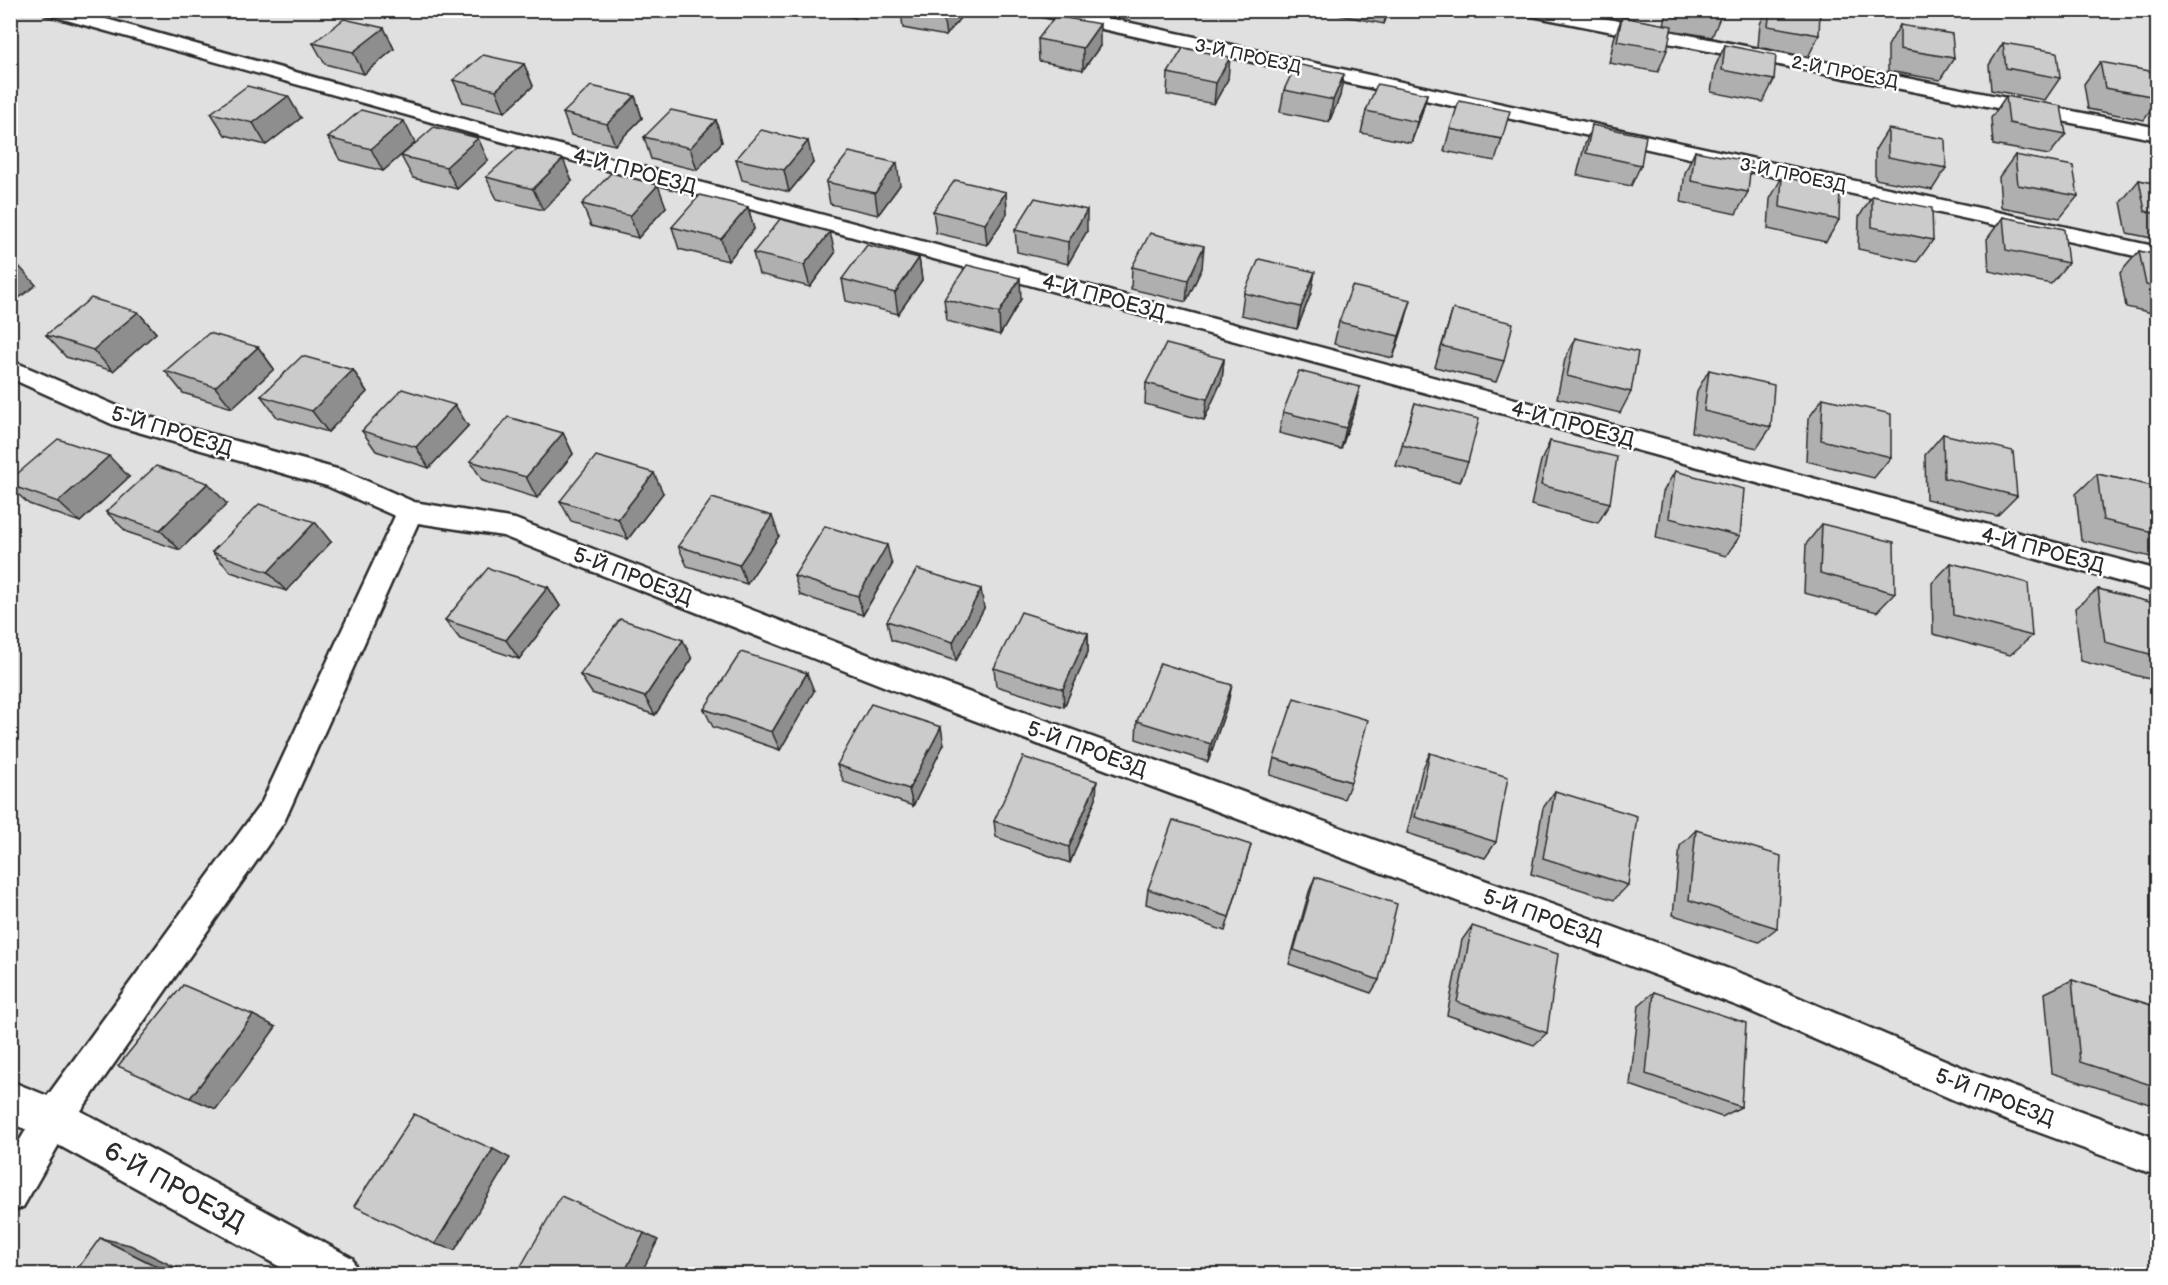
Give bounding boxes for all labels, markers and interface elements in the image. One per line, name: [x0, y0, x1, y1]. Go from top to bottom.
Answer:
street label: 3-Й ПРОЕЗД: [1193, 35, 1303, 78]
street label: 2-Й ПРОЕЗД: [1790, 52, 1900, 93]
street label: 4-Й ПРОЕЗД: [570, 143, 699, 200]
street label: 3-Й ПРОЕЗД: [1738, 154, 1848, 197]
street label: 4-Й ПРОЕЗД: [1039, 269, 1168, 326]
street label: 4-Й ПРОЕЗД: [1508, 396, 1637, 453]
street label: 5-Й ПРОЕЗД: [108, 401, 236, 462]
street label: 4-Й ПРОЕЗД: [1978, 522, 2107, 579]
street label: 5-Й ПРОЕЗД: [570, 542, 696, 611]
street label: 5-Й ПРОЕЗД: [1023, 716, 1150, 783]
street label: 5-Й ПРОЕЗД: [1479, 884, 1606, 951]
street label: 5-Й ПРОЕЗД: [1932, 1063, 2058, 1132]
street label: 6-Й ПРОЕЗД: [98, 1136, 250, 1239]

